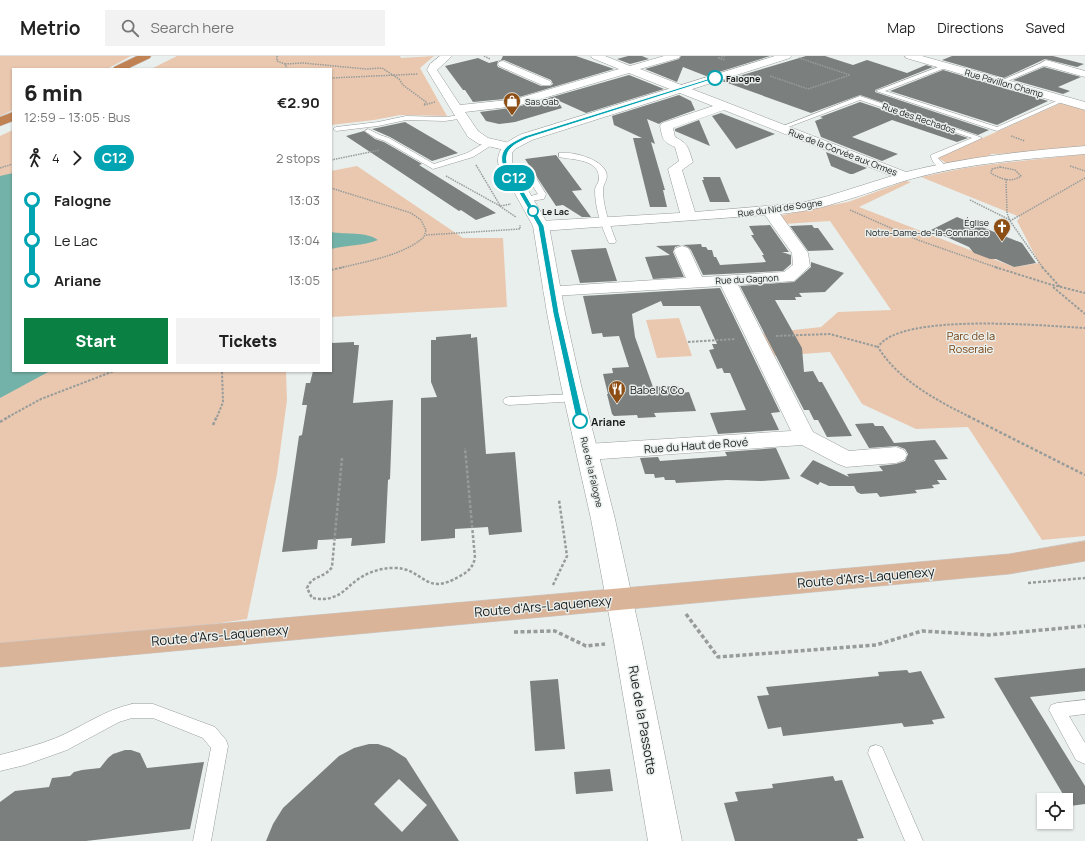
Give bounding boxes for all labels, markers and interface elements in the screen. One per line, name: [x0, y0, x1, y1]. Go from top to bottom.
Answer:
search box: [105, 10, 385, 46]
text: Metrio: [20, 15, 81, 41]
icon: search: [119, 17, 141, 39]
text: Search here: [151, 17, 234, 38]
text: Map: [887, 18, 915, 37]
text: Directions: [937, 18, 1004, 37]
text: Saved: [1026, 18, 1065, 37]
street label: Rue Pavillon Champ: [963, 66, 1045, 100]
marker: Falogne: [707, 70, 723, 86]
place label: Falogne: [726, 72, 761, 85]
text: 6 min: [24, 78, 83, 108]
shop icon: Sas Gab: [502, 91, 522, 116]
text: €2.90: [277, 92, 320, 113]
place label: Sas Gab: [525, 95, 559, 108]
street label: Rue des Rechados: [881, 99, 958, 137]
text: 12:59 – 13:05 · Bus: [24, 108, 130, 126]
street label: Rue de la Corvée aux Ormes: [787, 125, 899, 179]
icon: walk: [24, 147, 46, 169]
icon: forward: [66, 147, 88, 169]
text: C12: [102, 148, 126, 167]
text: 4: [52, 149, 60, 167]
text: 2 stops: [276, 149, 320, 167]
line badge: C12: [491, 165, 537, 191]
text: C12: [502, 168, 526, 187]
text: Falogne: [54, 190, 111, 211]
text: 13:03: [289, 191, 320, 209]
street label: Rue du Nid de Sogne: [737, 196, 823, 220]
marker: Le Lac: [527, 205, 539, 217]
place label: Le Lac: [542, 205, 569, 218]
place label: Église Notre-Dame-de-la-Confiance: [866, 216, 989, 239]
church icon: Église Notre-Dame-de-la-Confiance: [992, 217, 1012, 242]
text: Le Lac: [54, 230, 98, 251]
text: 13:04: [288, 231, 320, 249]
text: Ariane: [54, 270, 101, 291]
text: 13:05: [288, 271, 320, 289]
street label: Rue du Gagnon: [715, 271, 779, 287]
button: Start: [24, 318, 168, 364]
button: Tickets: [176, 318, 320, 364]
park label: Parc de la Roseraie: [947, 328, 995, 356]
restaurant icon: Babel & Co: [607, 379, 627, 404]
place label: Babel & Co: [630, 382, 685, 397]
marker: Ariane: [572, 413, 588, 429]
place label: Ariane: [591, 414, 626, 429]
street label: Rue du Haut de Rové: [643, 434, 749, 456]
street label: Rue de la Falogne: [578, 435, 606, 509]
street label: Route d'Ars-Laquenexy: [796, 562, 936, 592]
street label: Route d'Ars-Laquenexy: [473, 591, 613, 621]
street label: Route d'Ars-Laquenexy: [150, 620, 290, 650]
street label: Rue de la Passotte: [625, 664, 662, 776]
map controls: [1037, 793, 1073, 829]
button: locate: [1037, 793, 1073, 829]

